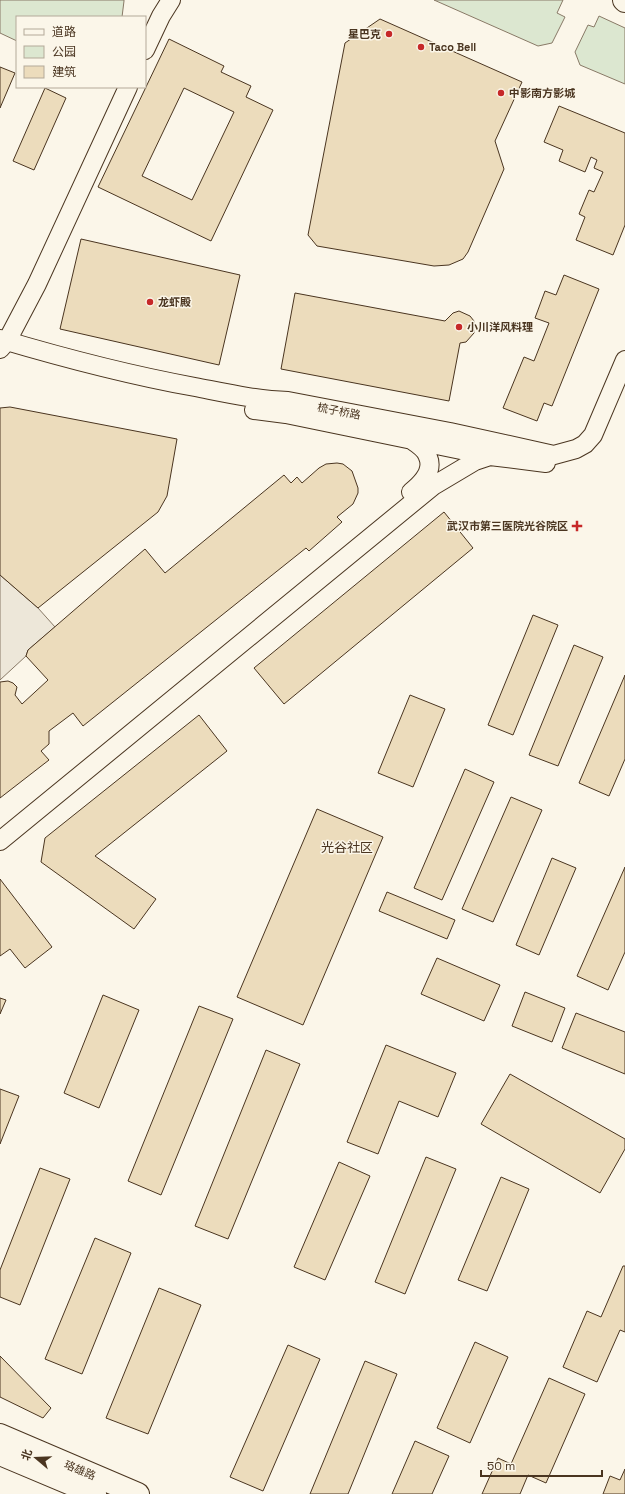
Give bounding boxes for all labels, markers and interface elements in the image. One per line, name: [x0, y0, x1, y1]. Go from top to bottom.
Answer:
legend: [16, 16, 146, 88]
text: 道路: [52, 24, 76, 40]
place label: 星巴克: [348, 27, 381, 41]
marker: 星巴克: [384, 29, 394, 39]
place label: Taco Bell: [429, 40, 476, 54]
marker: Taco Bell: [416, 42, 426, 52]
text: 公园: [52, 44, 76, 60]
text: 建筑: [52, 64, 76, 80]
place label: 中影南方影城: [509, 86, 576, 100]
marker: 中影南方影城: [496, 88, 506, 98]
place label: 龙虾殿: [158, 295, 191, 309]
marker: 龙虾殿: [145, 297, 155, 307]
place label: 小川洋风料理: [467, 320, 533, 334]
marker: 小川洋风料理: [454, 322, 464, 332]
street label: 梳子桥路: [316, 400, 362, 422]
place label: 武汉市第三医院光谷院区: [447, 519, 568, 533]
marker: 武汉市第三医院光谷院区: [571, 520, 583, 532]
district label: 光谷社区: [321, 839, 373, 856]
north arrow: [16, 1438, 56, 1478]
text: 北: [18, 1447, 35, 1462]
scale bar: [481, 1452, 602, 1478]
street label: 珞雄路: [62, 1457, 98, 1483]
text: 50 m: [487, 1458, 515, 1474]

